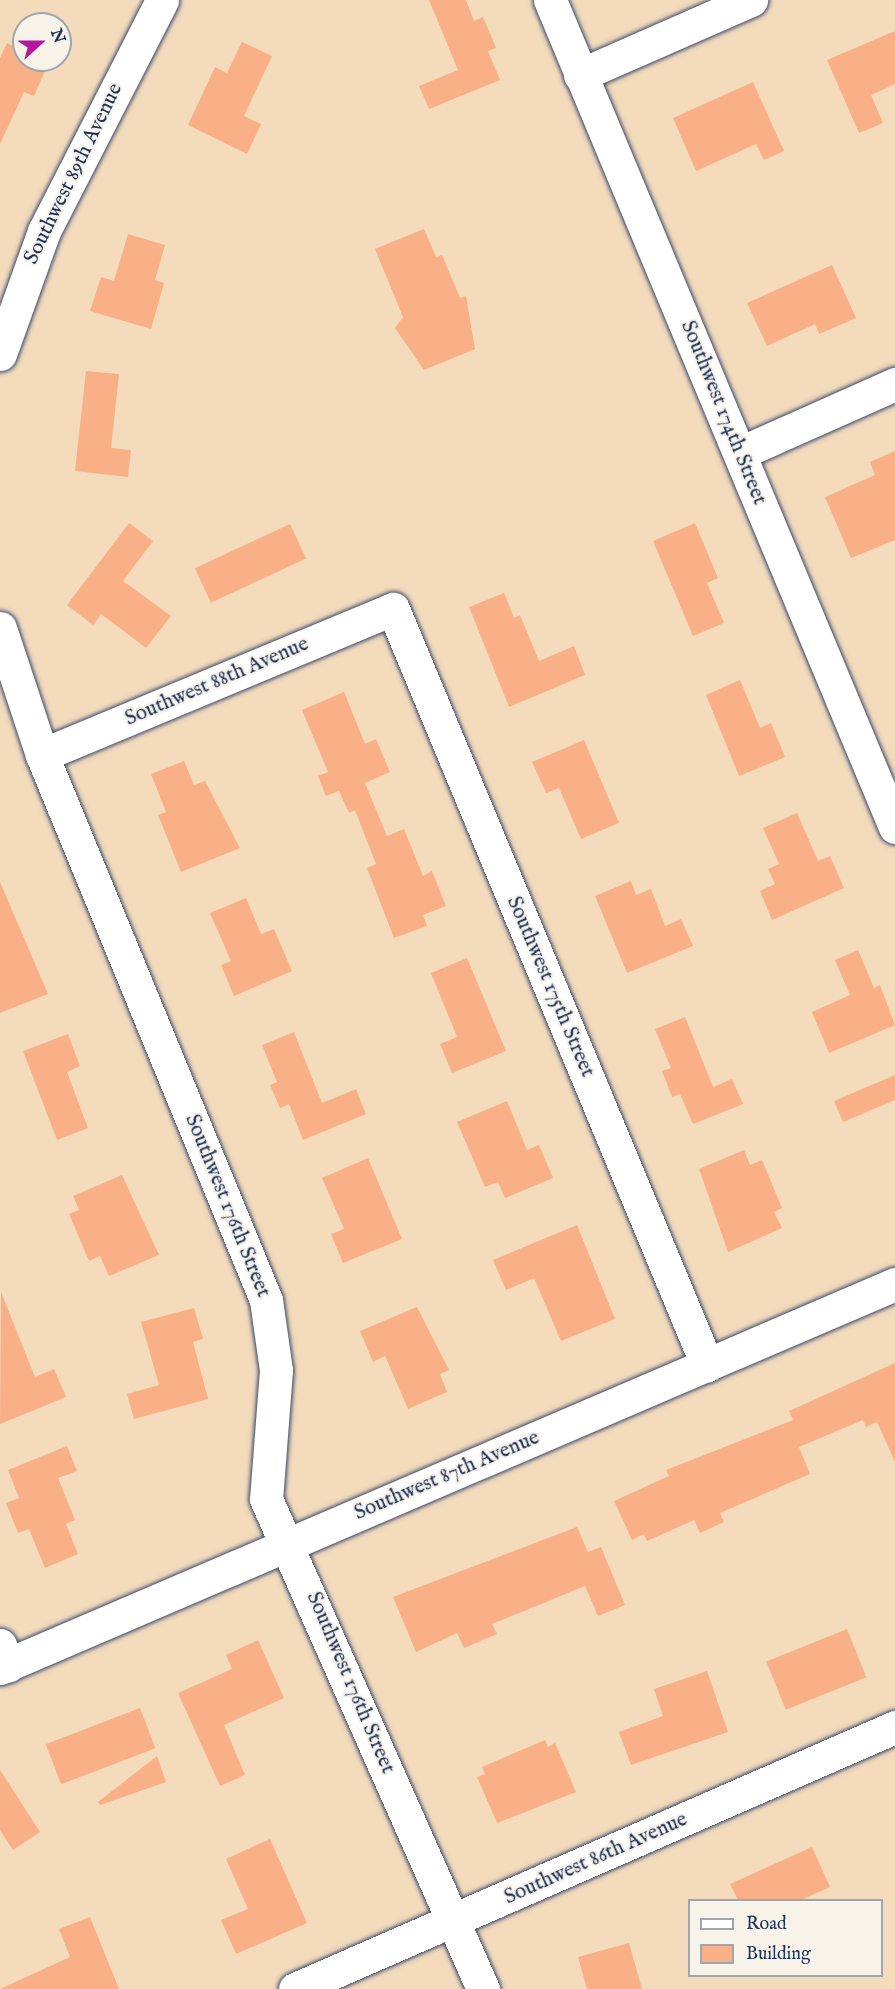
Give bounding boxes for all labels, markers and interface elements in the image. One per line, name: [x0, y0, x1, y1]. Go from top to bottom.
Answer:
north arrow: [12, 12, 72, 72]
text: N: [45, 26, 69, 46]
street label: Southwest 89th Avenue: [19, 79, 129, 269]
street label: Southwest 174th Street: [675, 317, 771, 509]
street label: Southwest 88th Avenue: [121, 632, 313, 732]
street label: Southwest 175th Street: [501, 893, 599, 1081]
street label: Southwest 176th Street: [179, 1111, 275, 1301]
street label: Southwest 87th Avenue: [351, 1426, 543, 1526]
street label: Southwest 176th Street: [300, 1588, 400, 1778]
street label: Southwest 86th Avenue: [501, 1807, 691, 1911]
legend: [688, 1899, 883, 1977]
text: Road: [746, 1913, 787, 1936]
text: Building: [746, 1943, 811, 1966]

